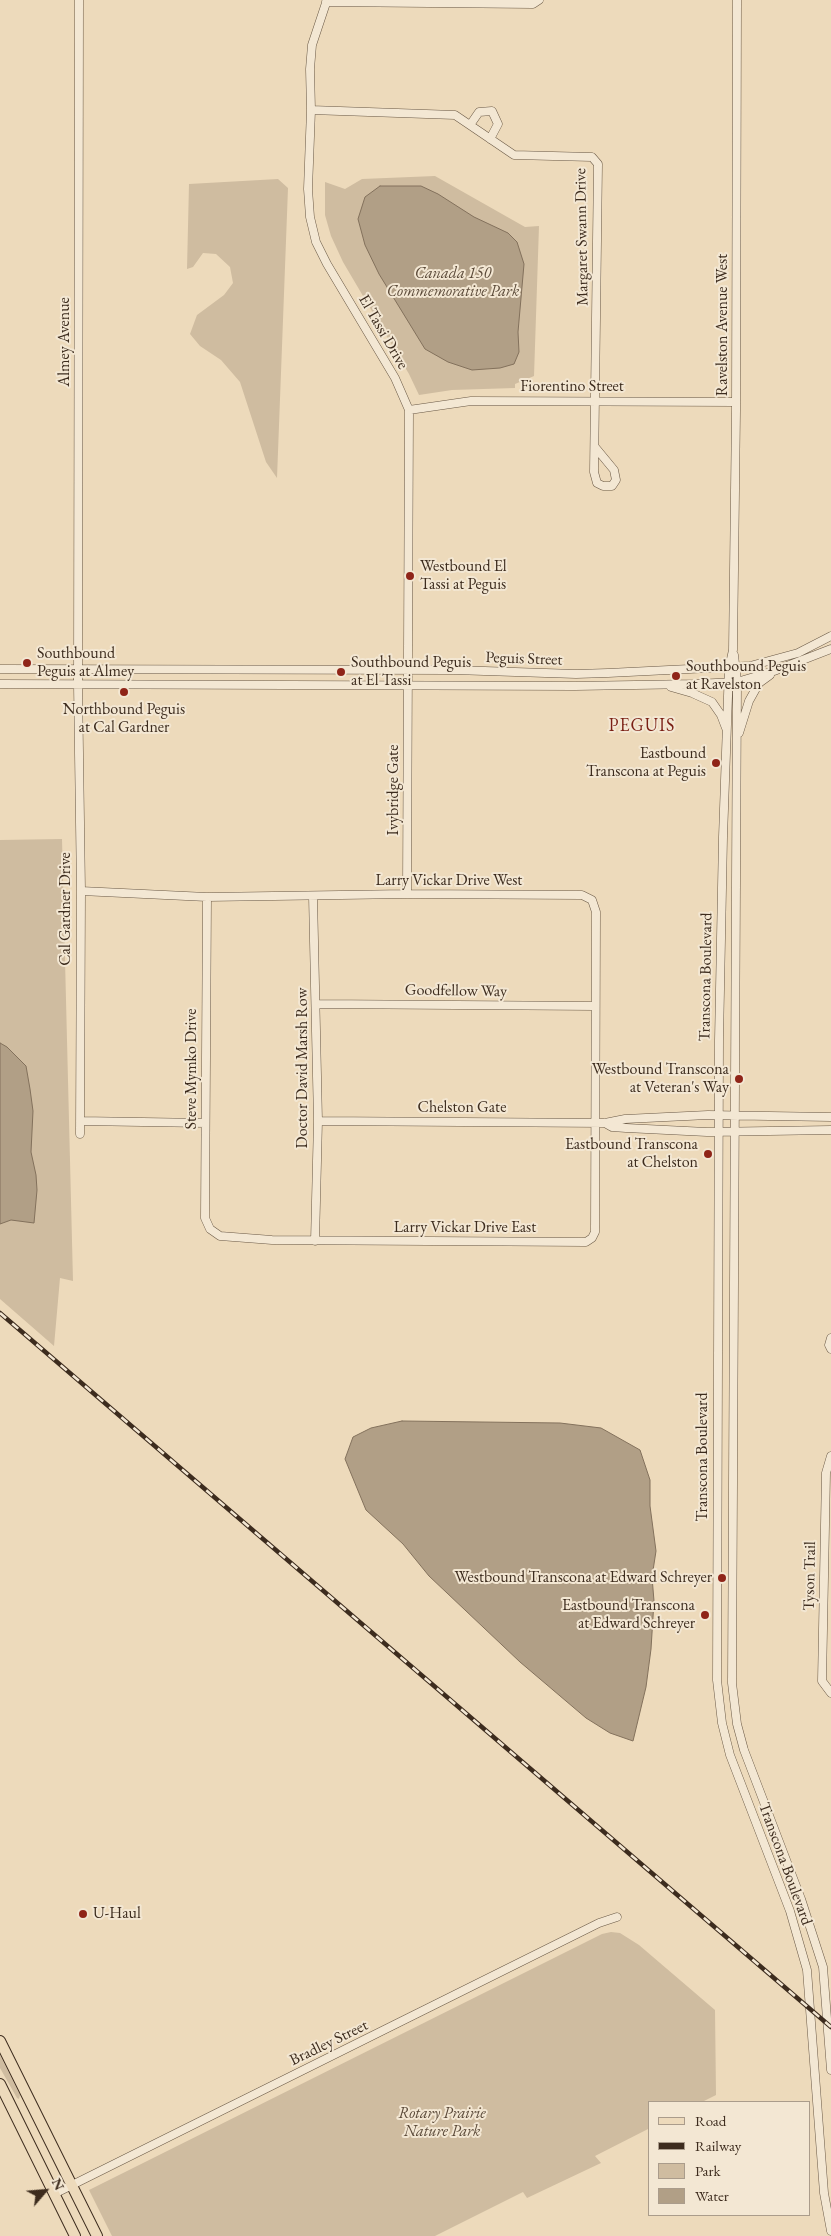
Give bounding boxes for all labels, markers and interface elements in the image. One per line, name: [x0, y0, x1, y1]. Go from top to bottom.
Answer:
street label: Margaret Swann Drive: [571, 168, 593, 306]
street label: Ravelston Avenue West: [713, 254, 733, 396]
park label: Canada 150 Commemorative Park: [387, 264, 519, 302]
street label: El Tassi Drive: [354, 291, 412, 373]
street label: Almey Avenue: [55, 297, 75, 387]
street label: Fiorentino Street: [520, 377, 624, 397]
place label: Westbound El Tassi at Peguis: [420, 557, 507, 595]
marker: Westbound El Tassi at Peguis: [404, 570, 416, 582]
place label: Southbound Peguis at Almey: [37, 644, 134, 682]
street label: Peguis Street: [485, 648, 563, 670]
place label: Southbound Peguis at El Tassi: [351, 653, 471, 691]
marker: Southbound Peguis at Almey: [21, 657, 33, 669]
place label: Southbound Peguis at Ravelston: [686, 657, 806, 695]
marker: Southbound Peguis at El Tassi: [335, 666, 347, 678]
marker: Southbound Peguis at Ravelston: [670, 670, 682, 682]
marker: Northbound Peguis at Cal Gardner: [118, 686, 130, 698]
place label: Northbound Peguis at Cal Gardner: [63, 700, 185, 738]
district label: PEGUIS: [608, 715, 676, 737]
place label: Eastbound Transcona at Peguis: [586, 744, 706, 782]
street label: Ivybridge Gate: [384, 745, 404, 835]
marker: Eastbound Transcona at Peguis: [710, 757, 722, 769]
street label: Cal Gardner Drive: [56, 852, 76, 966]
street label: Larry Vickar Drive West: [376, 871, 522, 891]
street label: Transcona Boulevard: [695, 912, 717, 1042]
street label: Goodfellow Way: [405, 981, 507, 1001]
street label: Doctor David Marsh Row: [293, 988, 313, 1148]
street label: Steve Mymko Drive: [182, 1009, 202, 1129]
place label: Westbound Transcona at Veteran's Way: [592, 1060, 729, 1098]
marker: Westbound Transcona at Veteran's Way: [733, 1073, 745, 1085]
street label: Chelston Gate: [418, 1098, 506, 1118]
place label: Eastbound Transcona at Chelston: [565, 1135, 698, 1173]
marker: Eastbound Transcona at Chelston: [702, 1148, 714, 1160]
street label: Larry Vickar Drive East: [394, 1218, 536, 1238]
street label: Transcona Boulevard: [693, 1392, 713, 1522]
street label: Tyson Trail: [800, 1541, 820, 1611]
place label: Westbound Transcona at Edward Schreyer: [455, 1568, 712, 1588]
marker: Westbound Transcona at Edward Schreyer: [716, 1572, 728, 1584]
place label: Eastbound Transcona at Edward Schreyer: [562, 1596, 695, 1634]
marker: Eastbound Transcona at Edward Schreyer: [699, 1609, 711, 1621]
street label: Transcona Boulevard: [754, 1800, 816, 1928]
place label: U-Haul: [93, 1904, 141, 1924]
marker: U-Haul: [77, 1908, 89, 1920]
street label: Bradley Street: [287, 2016, 371, 2070]
legend: [648, 2101, 811, 2216]
park label: Rotary Prairie Nature Park: [398, 2104, 486, 2142]
text: Road: [695, 2111, 726, 2130]
text: Railway: [695, 2136, 741, 2155]
text: Park: [695, 2161, 721, 2180]
north arrow: [20, 2166, 70, 2216]
text: N: [48, 2175, 69, 2193]
text: Water: [695, 2186, 729, 2205]

